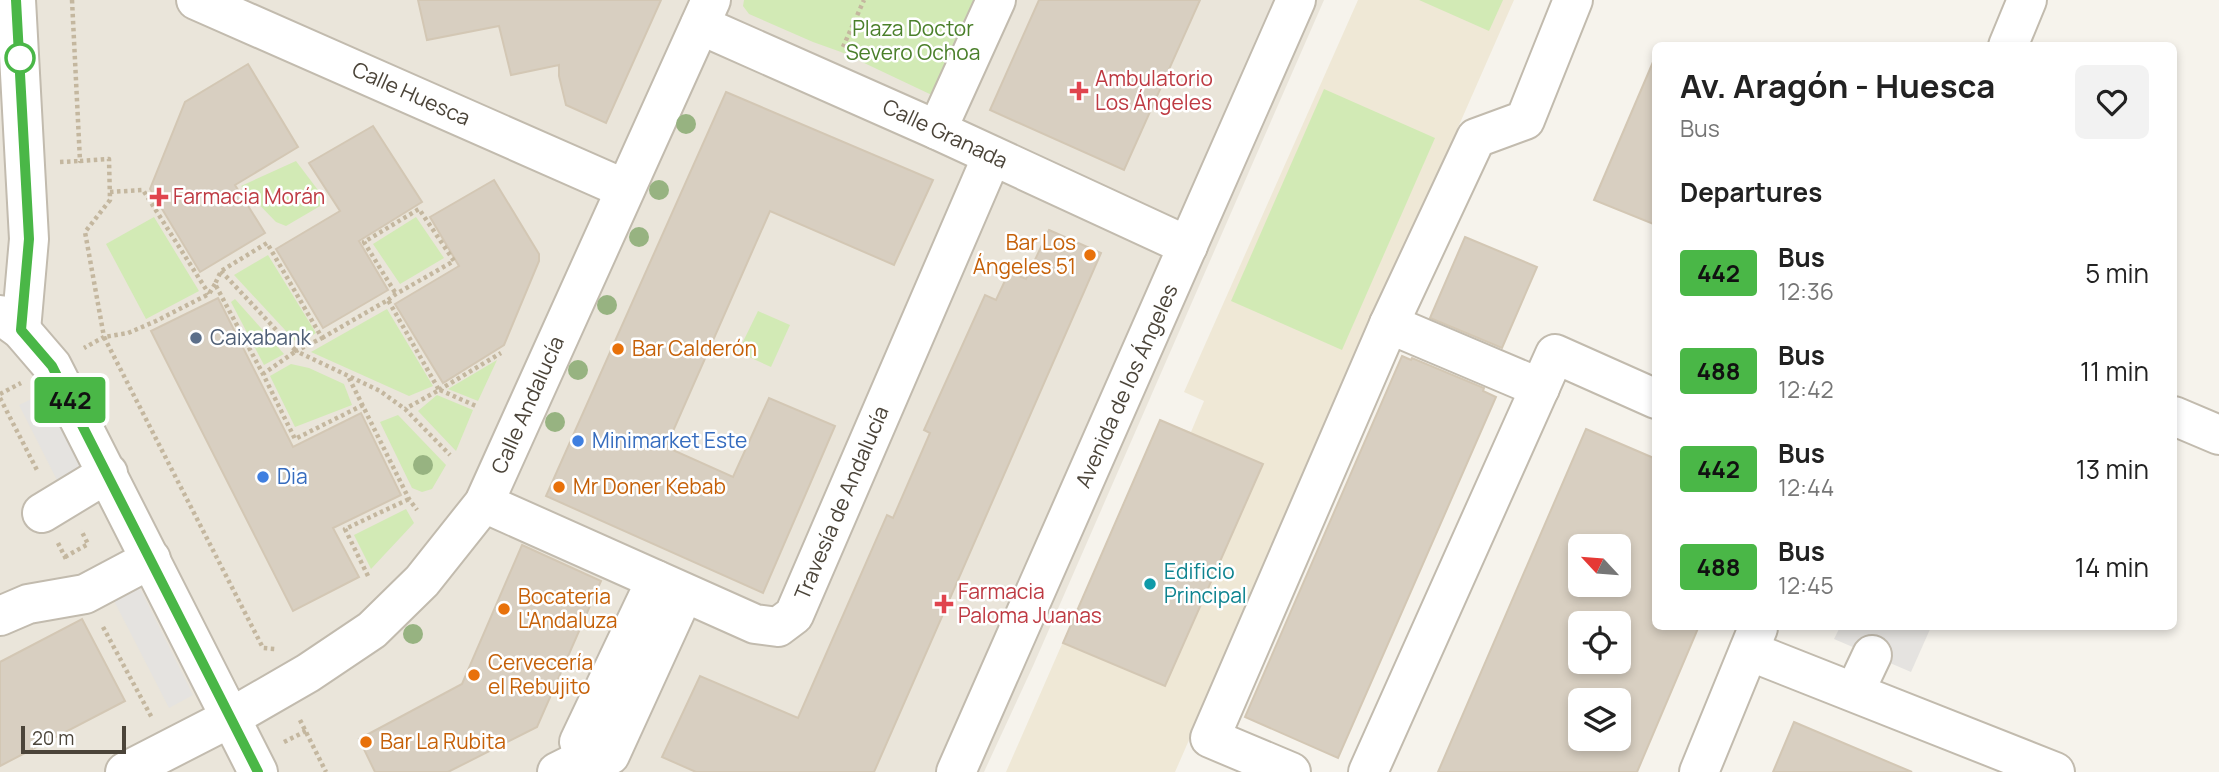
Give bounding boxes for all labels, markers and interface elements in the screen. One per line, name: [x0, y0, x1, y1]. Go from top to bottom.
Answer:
park label: Plaza Doctor Severo Ochoa: [846, 14, 980, 66]
unlabelled marker: [5, 43, 35, 73]
street label: Calle Huesca: [348, 55, 475, 132]
text: Av. Aragón - Huesca: [1680, 63, 1995, 108]
place label: Ambulatorio Los Ángeles: [1095, 64, 1213, 116]
button: heart: [2075, 65, 2149, 139]
marker: Ambulatorio Los Ángeles: [1069, 81, 1089, 101]
street label: Calle Granada: [878, 92, 1012, 174]
text: Bus: [1680, 112, 1720, 144]
text: Departures: [1680, 174, 1822, 210]
place label: Farmacia Morán: [173, 182, 325, 210]
marker: Farmacia Morán: [151, 189, 167, 205]
place label: Bar Los Ángeles 51: [973, 228, 1076, 280]
text: Bus: [1778, 239, 1825, 275]
marker: Bar Los Ángeles 51: [1082, 247, 1098, 263]
text: 5 min: [2085, 255, 2149, 291]
text: 442: [1697, 256, 1740, 289]
text: 12:36: [1778, 275, 1834, 307]
street label: Avenida de los Ángeles: [1068, 279, 1184, 492]
place label: Caixabank: [210, 323, 311, 351]
marker: Caixabank: [188, 330, 204, 346]
street label: Calle Andalucía: [484, 331, 570, 478]
place label: Bar Calderón: [632, 334, 757, 362]
text: Bus: [1778, 337, 1825, 373]
marker: Bar Calderón: [610, 341, 626, 357]
text: 11 min: [2080, 353, 2149, 389]
text: 488: [1696, 354, 1741, 387]
text: 12:42: [1778, 373, 1834, 405]
line badge: 442: [30, 377, 110, 423]
text: 442: [48, 383, 92, 416]
street label: Travesía de Andalucía: [788, 401, 895, 604]
place label: Minimarket Este: [592, 426, 747, 454]
marker: Minimarket Este: [570, 433, 586, 449]
text: Bus: [1778, 435, 1825, 471]
text: 13 min: [2076, 451, 2149, 487]
text: 442: [1697, 452, 1740, 485]
place label: Dia: [277, 462, 308, 490]
marker: Dia: [255, 469, 271, 485]
text: 12:44: [1778, 471, 1834, 503]
place label: Mr Doner Kebab: [573, 472, 726, 500]
marker: Mr Doner Kebab: [551, 479, 567, 495]
text: Bus: [1778, 533, 1825, 569]
north arrow: [1568, 534, 1631, 597]
map controls: [1568, 534, 1631, 751]
text: 14 min: [2075, 549, 2149, 585]
text: 488: [1696, 550, 1741, 583]
place label: Edificio Principal: [1164, 557, 1247, 609]
text: 12:45: [1778, 569, 1834, 601]
marker: Edificio Principal: [1142, 576, 1158, 592]
place label: Farmacia Paloma Juanas: [958, 577, 1102, 629]
place label: Bocateria L'Andaluza: [518, 582, 618, 634]
marker: Farmacia Paloma Juanas: [936, 596, 952, 612]
marker: Bocateria L'Andaluza: [496, 601, 512, 617]
button: locate: [1568, 611, 1631, 674]
place label: Cervecería el Rebujito: [488, 648, 593, 700]
marker: Cervecería el Rebujito: [466, 667, 482, 683]
button: layers: [1568, 688, 1631, 751]
scale bar: [21, 723, 126, 755]
text: 20 m: [32, 725, 74, 751]
place label: Bar La Rubita: [380, 727, 506, 755]
marker: Bar La Rubita: [358, 734, 374, 750]

